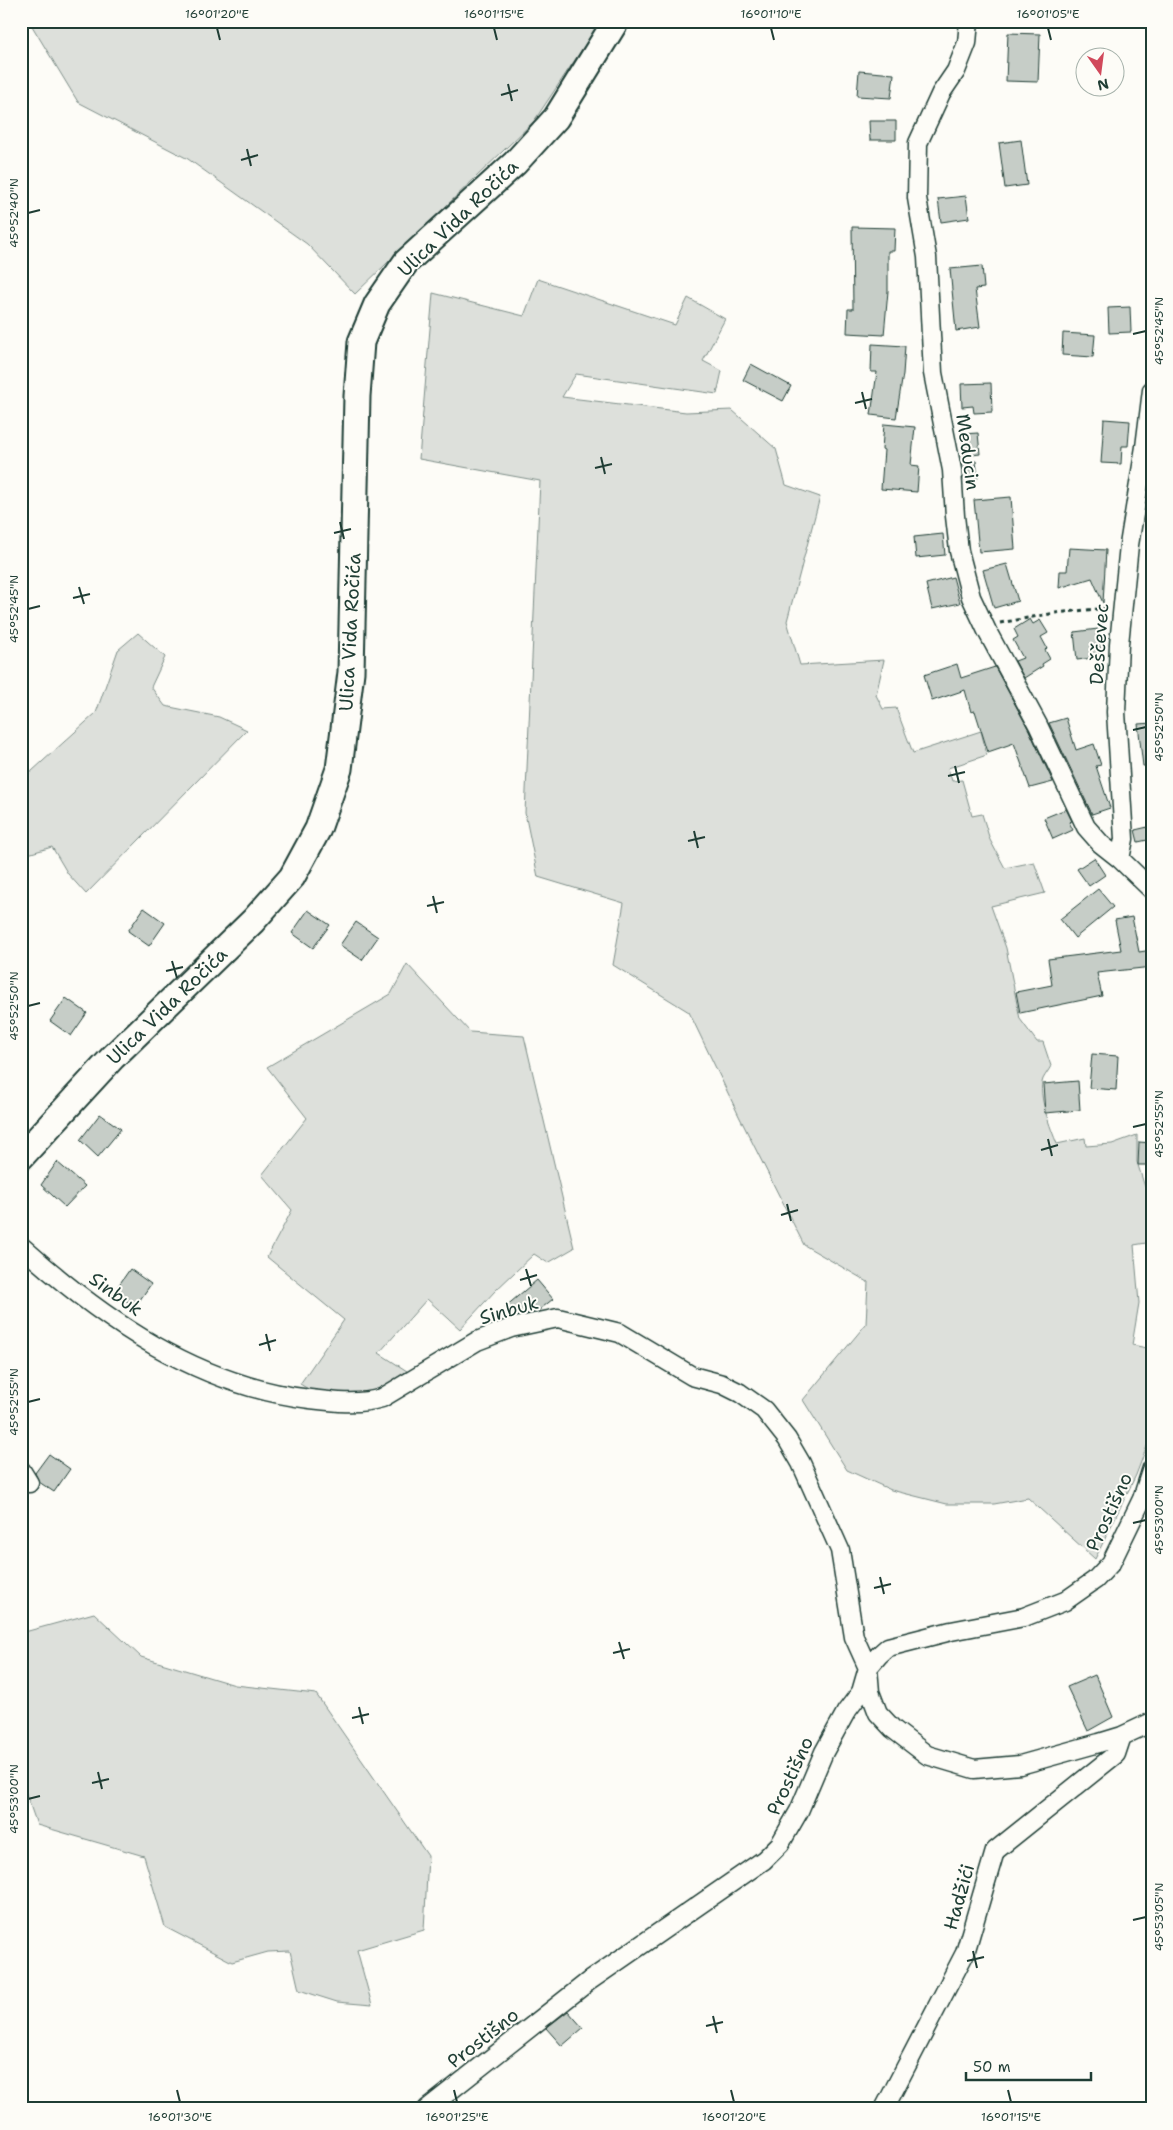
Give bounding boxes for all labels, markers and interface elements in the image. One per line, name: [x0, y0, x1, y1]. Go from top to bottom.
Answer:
text: 16°01'20"E: [185, 6, 249, 22]
text: 16°01'15"E: [464, 6, 524, 22]
text: 16°01'10"E: [741, 6, 801, 22]
text: 16°01'05"E: [1017, 6, 1079, 22]
north arrow: [1076, 48, 1126, 98]
text: N: [1096, 75, 1111, 95]
street label: Ulica Vida Ročića: [392, 154, 524, 282]
text: 45°52'40"N: [6, 178, 22, 248]
text: 45°52'45"N: [1151, 297, 1167, 365]
street label: Meducin: [950, 412, 986, 492]
street label: Ulica Vida Ročića: [333, 552, 367, 712]
text: 45°52'45"N: [6, 575, 22, 643]
street label: Deščevec: [1084, 602, 1114, 686]
text: 45°52'50"N: [1151, 692, 1167, 762]
street label: Ulica Vida Ročića: [101, 942, 233, 1070]
text: 45°52'50"N: [6, 971, 22, 1041]
text: 45°52'55"N: [1151, 1090, 1167, 1158]
street label: Sinbuk: [84, 1266, 148, 1322]
street label: Sinbuk: [477, 1290, 542, 1330]
text: 45°52'55"N: [6, 1368, 22, 1436]
street label: Prostišno: [1080, 1469, 1138, 1555]
text: 45°53'00"N: [1151, 1485, 1167, 1555]
street label: Prostišno: [761, 1733, 819, 1819]
text: 45°53'00"N: [6, 1764, 22, 1834]
street label: Hadžići: [938, 1861, 980, 1933]
text: 45°53'05"N: [1151, 1883, 1167, 1951]
street label: Prostišno: [442, 2002, 524, 2074]
scale bar: [966, 2050, 1090, 2082]
text: 50 m: [973, 2057, 1011, 2077]
text: 16°01'30"E: [148, 2109, 212, 2125]
text: 16°01'25"E: [426, 2109, 488, 2125]
text: 16°01'20"E: [702, 2109, 766, 2125]
text: 16°01'15"E: [981, 2109, 1041, 2125]

